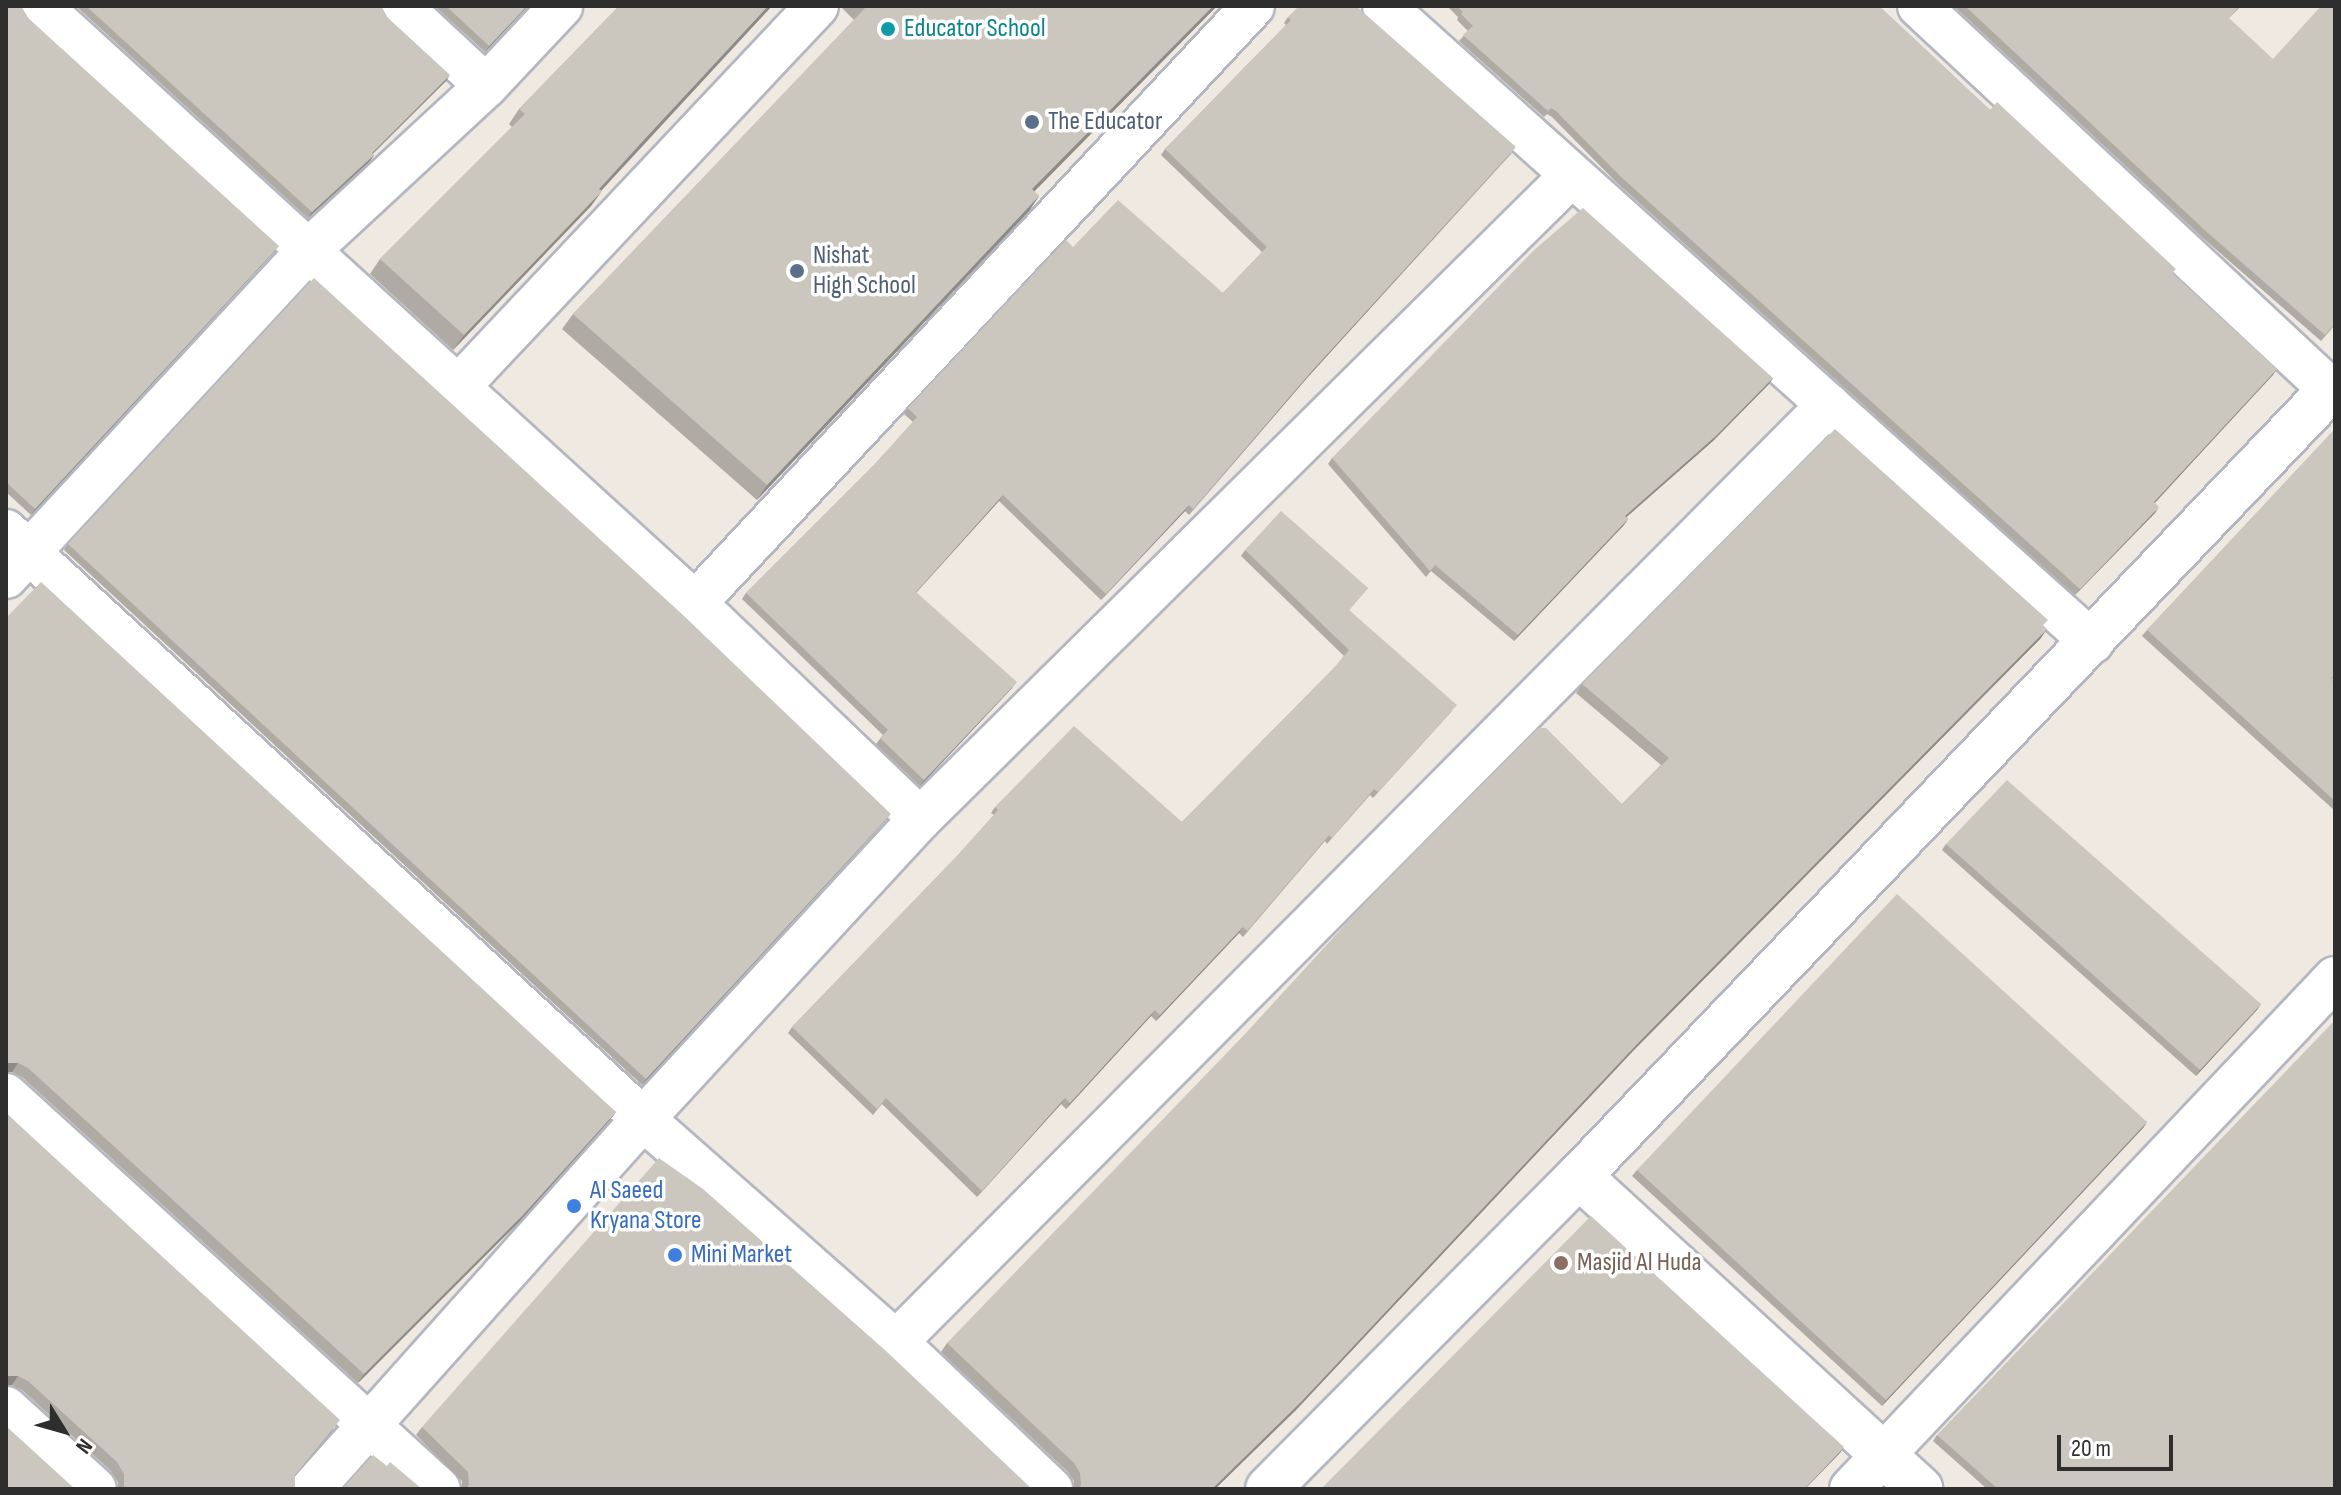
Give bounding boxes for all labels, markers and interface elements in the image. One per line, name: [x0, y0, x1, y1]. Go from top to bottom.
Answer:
place label: Educator School: [904, 13, 1046, 45]
marker: Educator School: [879, 20, 897, 38]
place label: The Educator: [1048, 106, 1162, 138]
marker: The Educator: [1023, 113, 1041, 131]
place label: Nishat High School: [813, 240, 916, 302]
marker: Nishat High School: [788, 262, 806, 280]
place label: Al Saeed Kryana Store: [590, 1175, 701, 1236]
marker: Al Saeed Kryana Store: [565, 1197, 583, 1215]
place label: Mini Market: [691, 1239, 792, 1271]
marker: Mini Market: [666, 1246, 684, 1264]
place label: Masjid Al Huda: [1577, 1247, 1702, 1279]
marker: Masjid Al Huda: [1552, 1254, 1570, 1272]
north arrow: [24, 1391, 104, 1471]
scale bar: [2061, 1419, 2177, 1469]
text: N: [69, 1433, 98, 1459]
text: 20 m: [2071, 1434, 2111, 1463]

